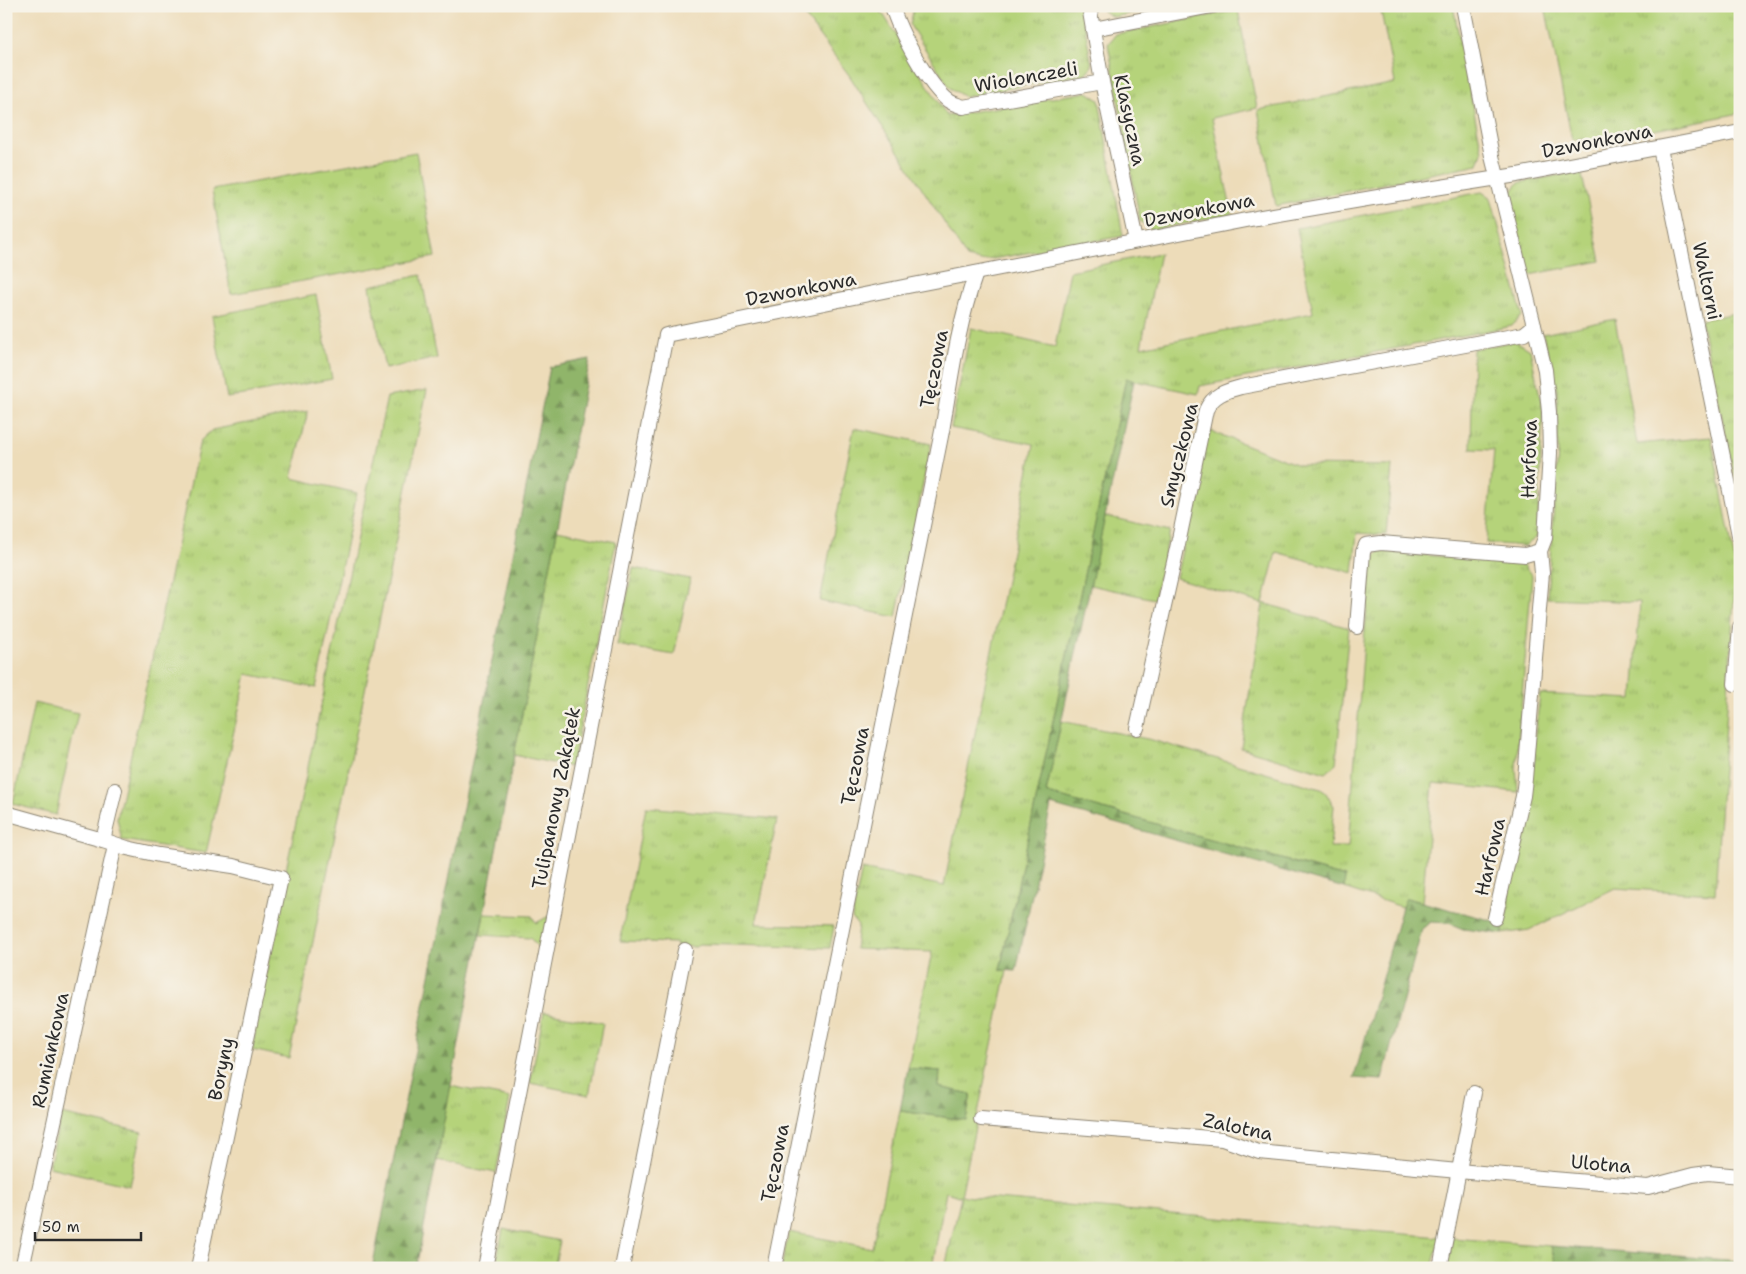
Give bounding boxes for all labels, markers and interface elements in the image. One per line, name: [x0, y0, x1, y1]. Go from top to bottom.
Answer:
street label: Wiolonczeli: [972, 56, 1080, 98]
street label: Klasyczna: [1108, 72, 1152, 168]
street label: Dzwonkowa: [1540, 118, 1654, 164]
street label: Dzwonkowa: [1142, 187, 1256, 233]
street label: Waltorni: [1687, 240, 1727, 322]
street label: Dzwonkowa: [744, 266, 858, 312]
street label: Tęczowa: [914, 327, 954, 410]
street label: Smyczkowa: [1154, 400, 1204, 510]
street label: Harfowa: [1515, 419, 1543, 499]
street label: Tulipanowy Zakątek: [526, 705, 586, 891]
street label: Tęczowa: [835, 724, 875, 807]
street label: Harfowa: [1469, 815, 1511, 898]
street label: Rumiankowa: [26, 990, 74, 1110]
street label: Boryny: [202, 1035, 240, 1103]
street label: Zalotna: [1201, 1107, 1275, 1147]
street label: Tęczowa: [755, 1121, 795, 1204]
street label: Ulotna: [1570, 1149, 1633, 1179]
scale bar: [35, 1209, 141, 1241]
text: 50 m: [42, 1217, 80, 1237]

